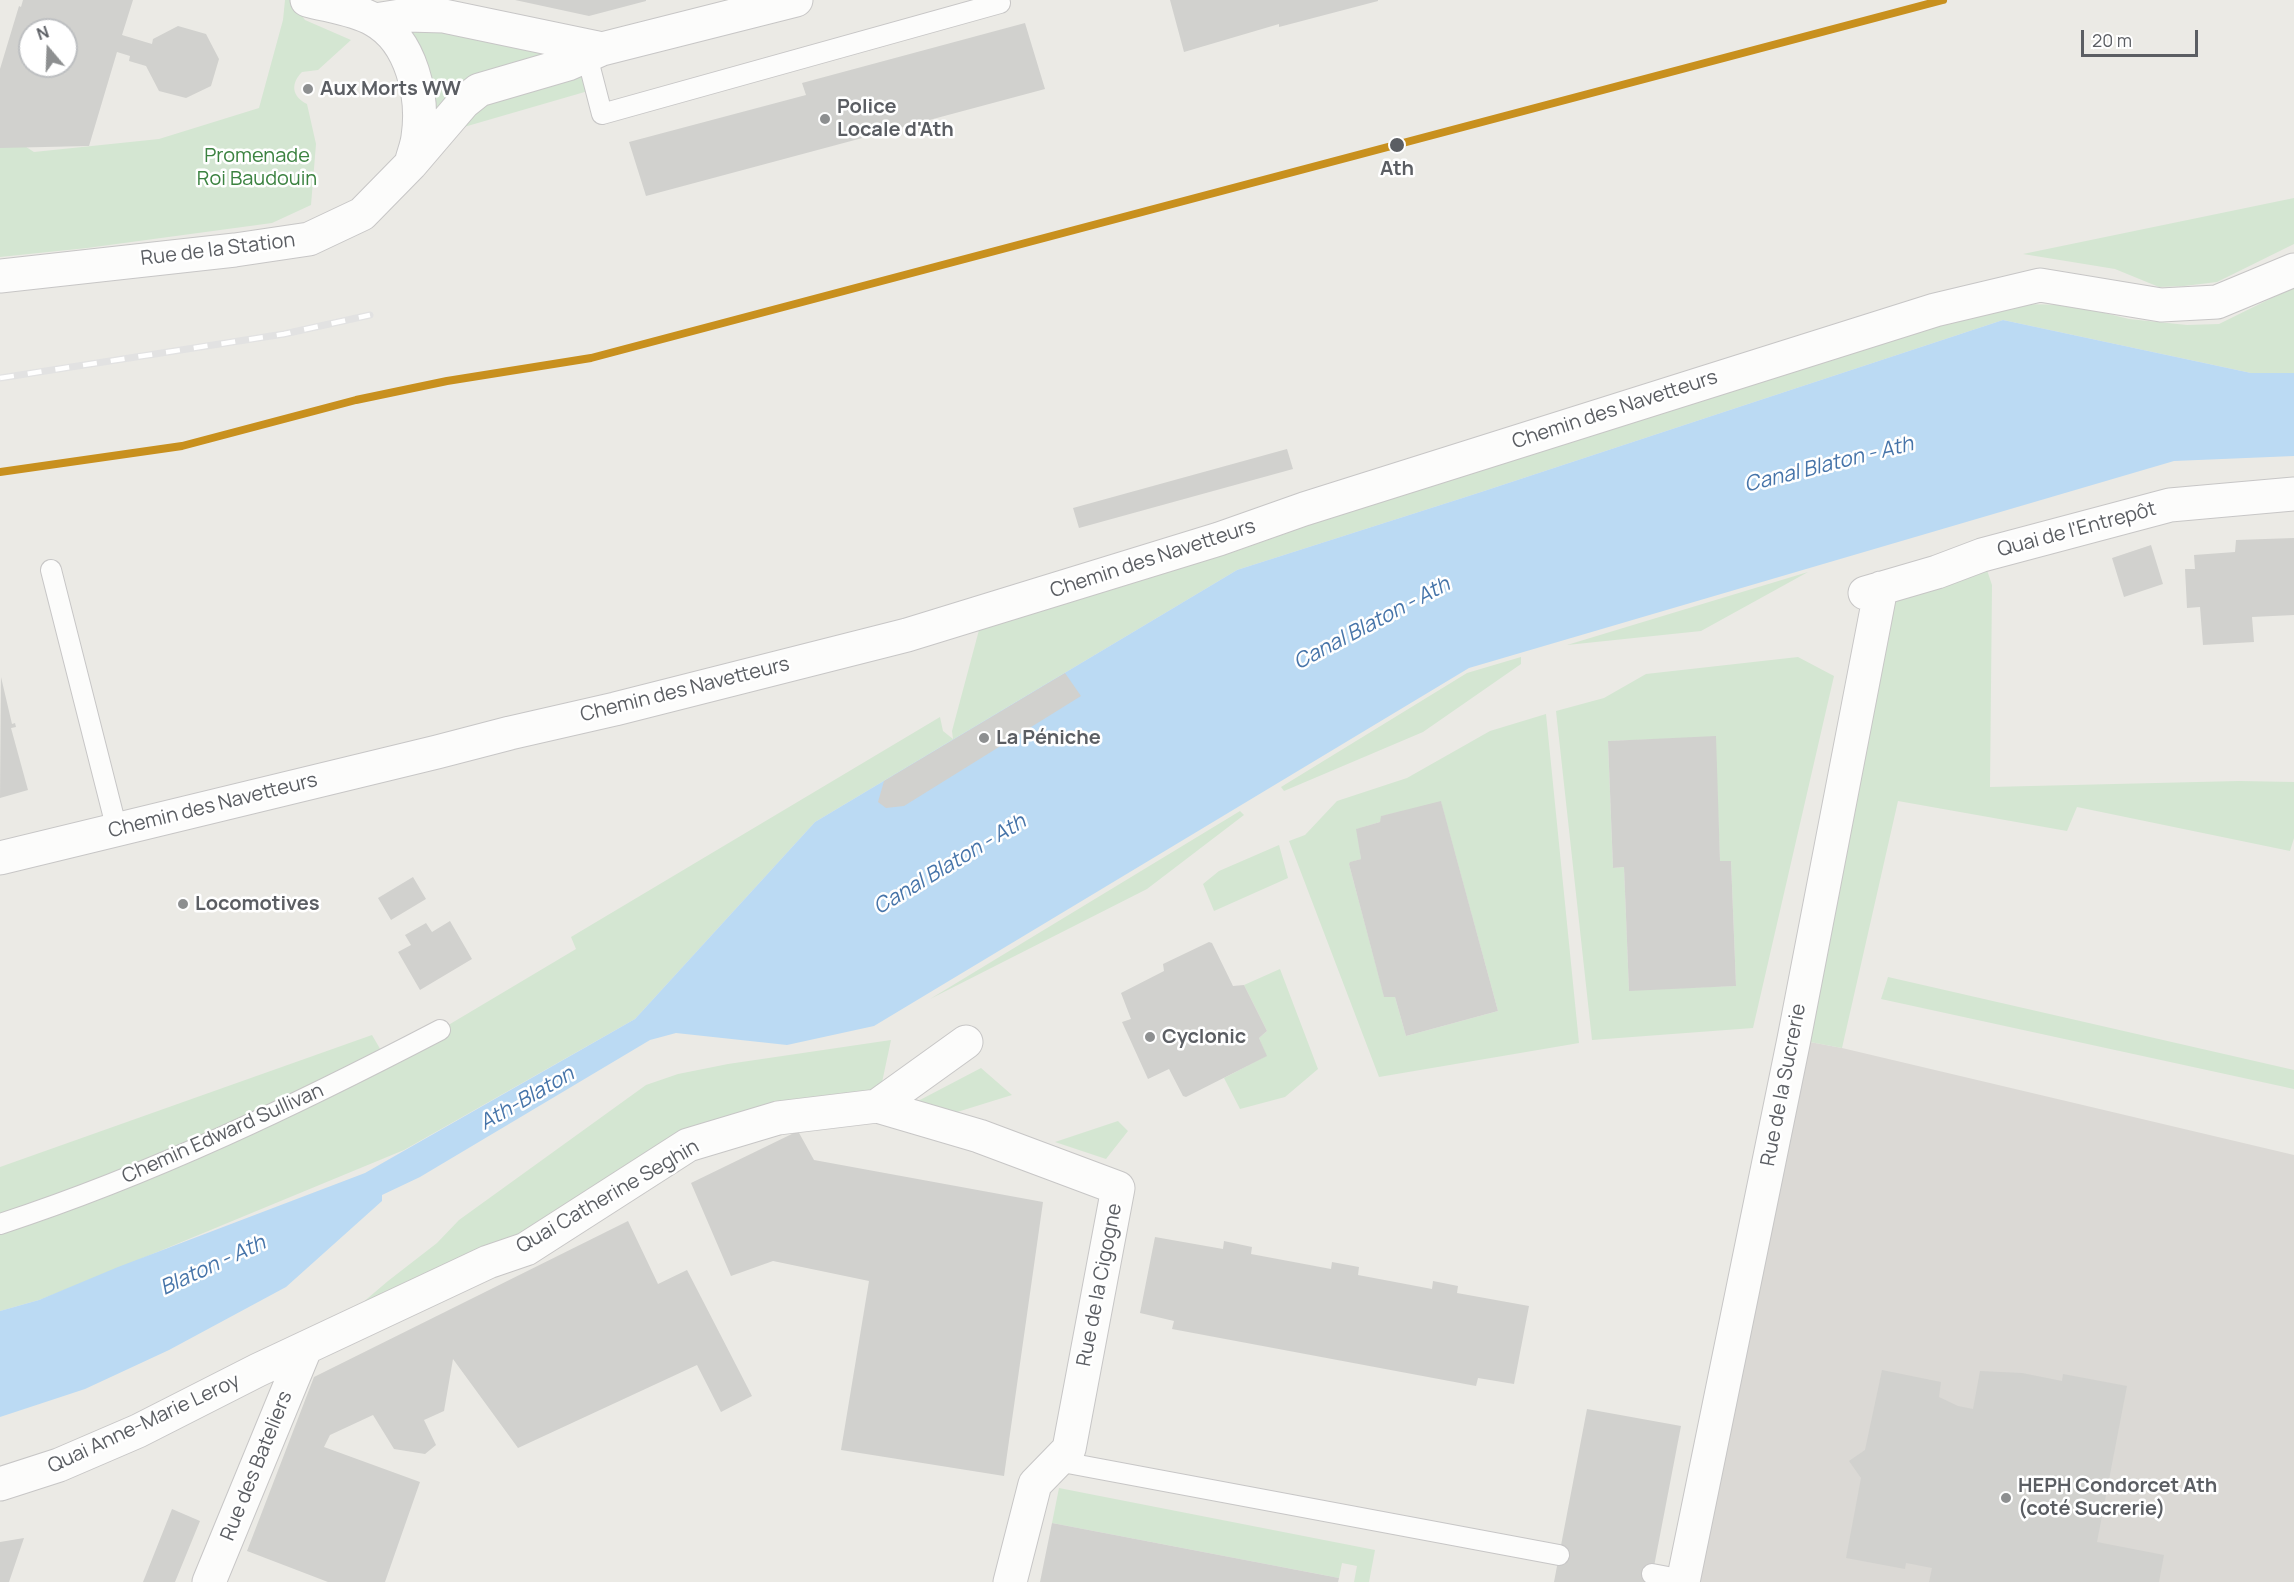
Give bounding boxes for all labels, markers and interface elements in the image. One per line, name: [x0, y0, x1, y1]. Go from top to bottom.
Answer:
north arrow: [18, 18, 78, 78]
scale bar: [2084, 18, 2201, 56]
text: N: [34, 21, 52, 45]
text: 20 m: [2092, 28, 2132, 52]
place label: Aux Morts WW: [320, 77, 461, 101]
marker: Aux Morts WW: [301, 82, 315, 96]
place label: Police Locale d'Ath: [837, 95, 954, 142]
marker: Police Locale d'Ath: [818, 112, 832, 126]
marker: Ath: [1388, 136, 1406, 154]
park label: Promenade Roi Baudouin: [197, 144, 317, 191]
place label: Ath: [1380, 157, 1414, 181]
street label: Rue de la Station: [139, 229, 297, 271]
street label: Chemin des Navetteurs: [1509, 365, 1721, 455]
water label: Canal Blaton - Ath: [1742, 432, 1916, 498]
street label: Quai de l'Entrepôt: [1995, 497, 2159, 563]
street label: Chemin des Navetteurs: [1047, 514, 1259, 604]
water label: Canal Blaton - Ath: [1290, 572, 1454, 676]
street label: Chemin des Navetteurs: [578, 652, 792, 728]
place label: La Péniche: [996, 726, 1101, 750]
marker: La Péniche: [977, 731, 991, 745]
street label: Chemin des Navetteurs: [106, 768, 320, 844]
water label: Canal Blaton - Ath: [869, 810, 1031, 920]
place label: Locomotives: [195, 892, 320, 916]
marker: Locomotives: [176, 897, 190, 911]
street label: Rue de la Sucrerie: [1756, 1002, 1812, 1168]
place label: Cyclonic: [1162, 1025, 1246, 1049]
marker: Cyclonic: [1143, 1030, 1157, 1044]
water label: Ath-Blaton: [475, 1062, 579, 1136]
street label: Chemin Edward Sullivan: [119, 1079, 327, 1189]
street label: Quai Catherine Seghin: [512, 1135, 704, 1259]
street label: Rue de la Cigogne: [1072, 1201, 1128, 1369]
water label: Blaton - Ath: [156, 1231, 270, 1301]
street label: Quai Anne-Marie Leroy: [44, 1369, 244, 1479]
street label: Rue des Bateliers: [216, 1388, 298, 1544]
place label: HEPH Condorcet Ath (coté Sucrerie): [2018, 1474, 2217, 1521]
marker: HEPH Condorcet Ath (coté Sucrerie): [1999, 1491, 2013, 1505]

